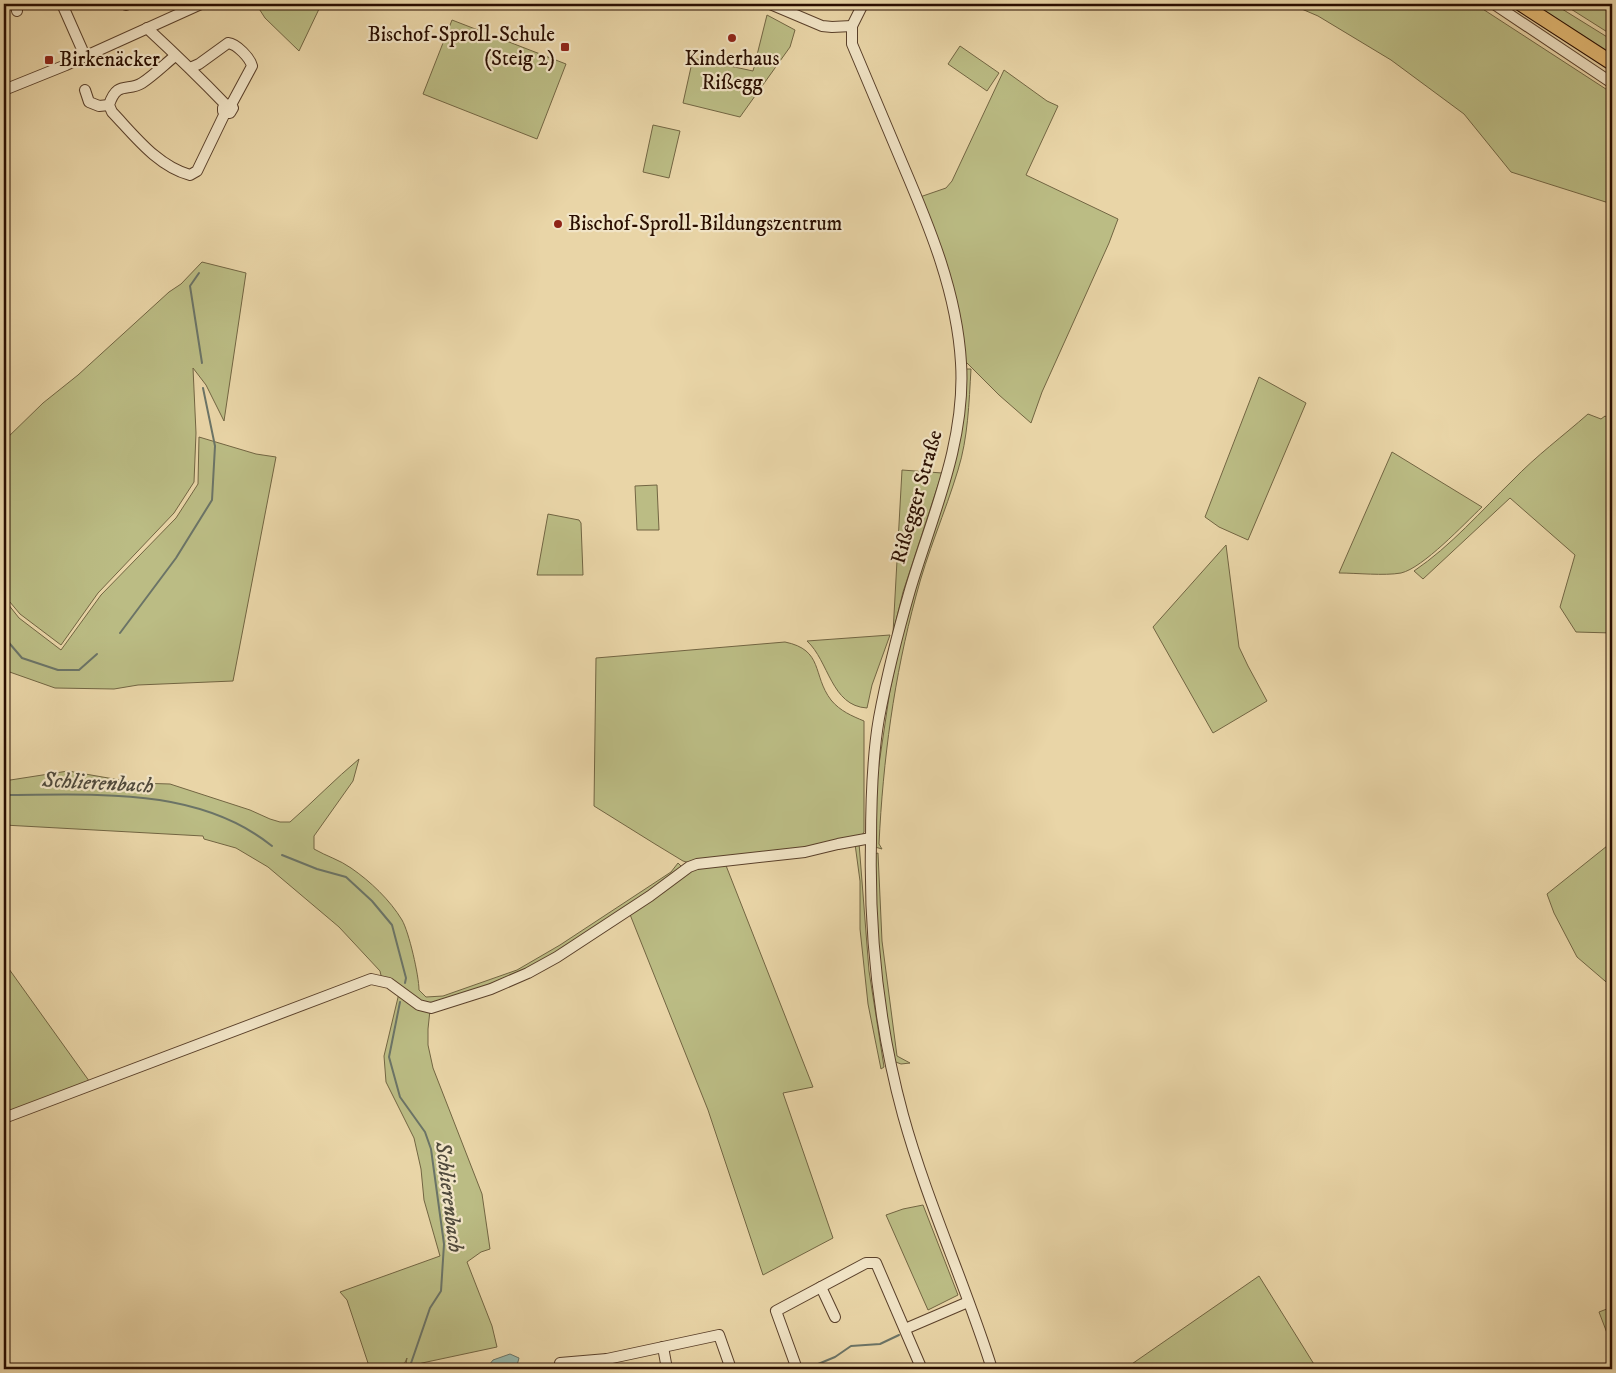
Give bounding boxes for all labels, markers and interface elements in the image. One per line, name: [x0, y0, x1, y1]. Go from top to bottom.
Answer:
place label: Bischof-Sproll-Schule (Steig 2): [367, 22, 555, 72]
marker: Kinderhaus Rißegg: [726, 32, 738, 44]
marker: Bischof-Sproll-Schule (Steig 2): [559, 41, 571, 53]
place label: Kinderhaus Rißegg: [684, 46, 780, 96]
place label: Birkenäcker: [59, 47, 160, 73]
marker: Birkenäcker: [43, 54, 55, 66]
place label: Bischof-Sproll-Bildungszentrum: [568, 211, 843, 237]
marker: Bischof-Sproll-Bildungszentrum: [552, 218, 564, 230]
street label: Rißegger Straße: [885, 427, 949, 567]
water label: Schlierenbach: [41, 767, 155, 799]
water label: Schlierenbach: [429, 1139, 469, 1254]

